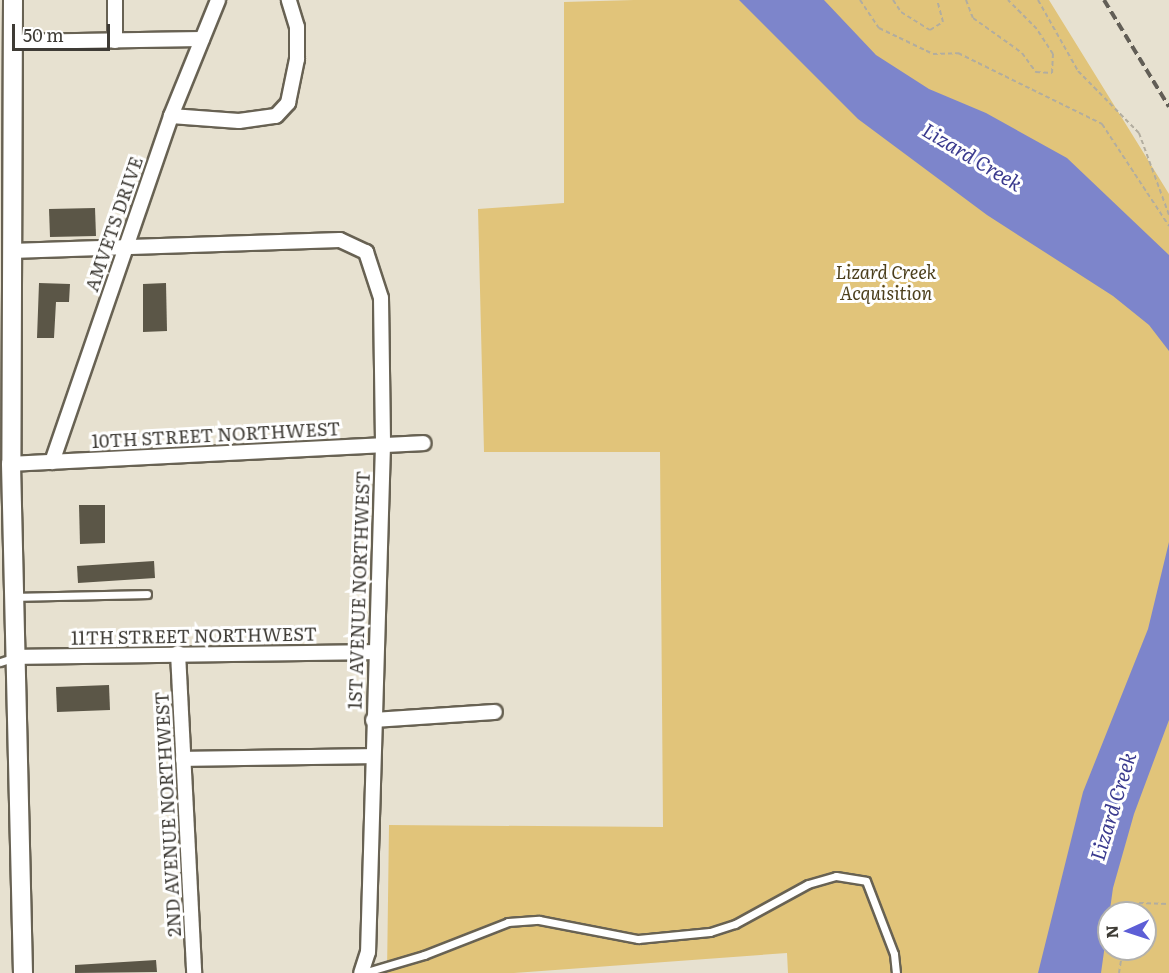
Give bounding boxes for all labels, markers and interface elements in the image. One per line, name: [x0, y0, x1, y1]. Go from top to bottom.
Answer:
scale bar: [15, 12, 112, 50]
text: 50 m: [23, 21, 64, 48]
water label: Lizard Creek: [919, 117, 1027, 195]
street label: AMVETS DRIVE: [81, 154, 147, 294]
park label: Lizard Creek Acquisition: [836, 262, 936, 304]
street label: 10TH STREET NORTHWEST: [91, 418, 341, 452]
street label: 1ST AVENUE NORTHWEST: [344, 470, 374, 710]
street label: 11TH STREET NORTHWEST: [71, 623, 317, 649]
street label: 2ND AVENUE NORTHWEST: [151, 691, 185, 937]
water label: Lizard Creek: [1084, 749, 1140, 863]
north arrow: [1097, 901, 1157, 961]
text: N: [1099, 924, 1123, 939]

